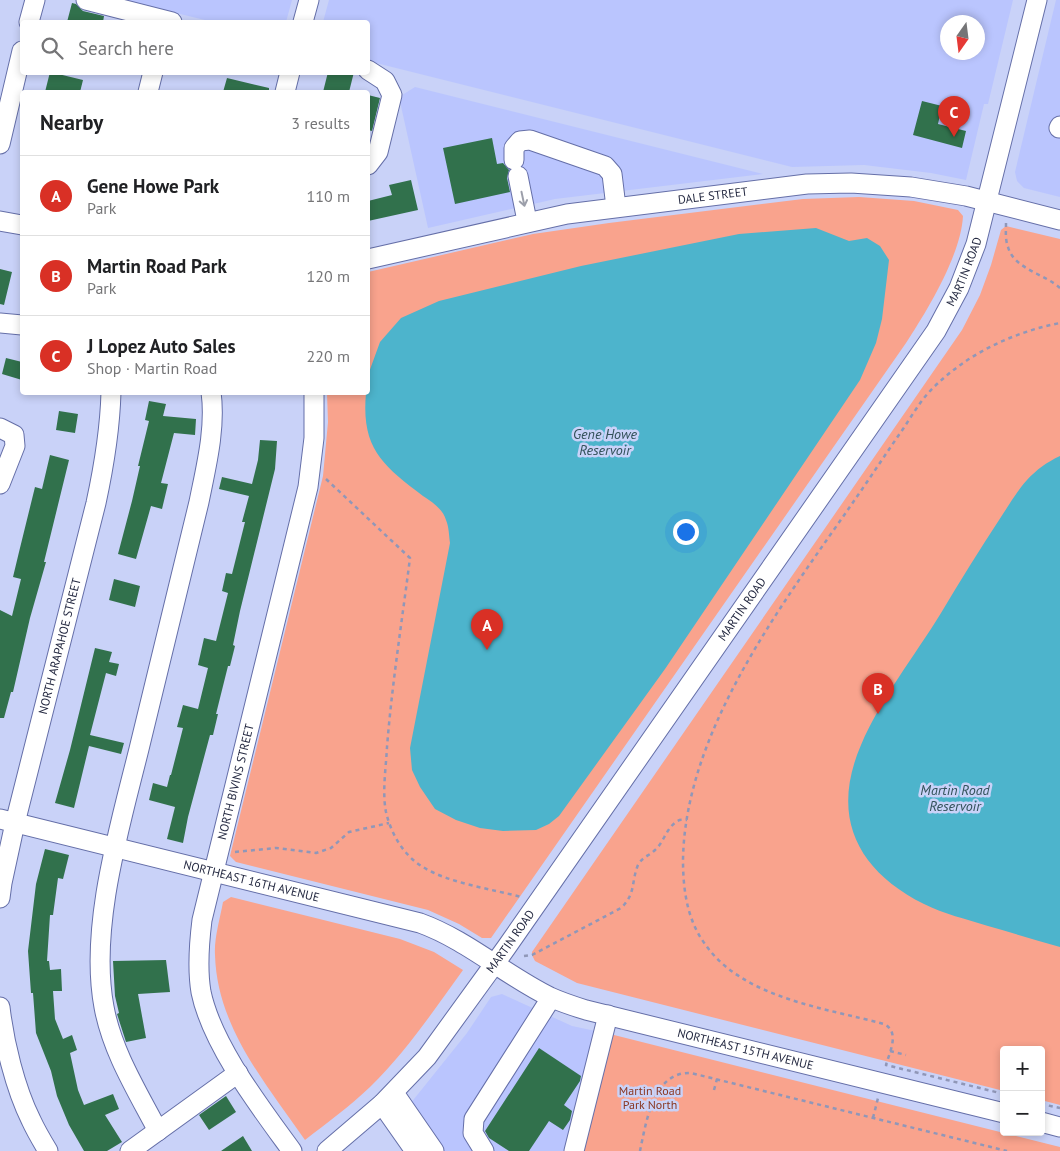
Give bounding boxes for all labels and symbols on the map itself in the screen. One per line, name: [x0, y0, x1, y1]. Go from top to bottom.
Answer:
north arrow: [940, 15, 985, 60]
pin: C: [938, 96, 970, 137]
street label: DALE STREET: [677, 183, 749, 207]
one-way arrow: [518, 190, 528, 206]
street label: MARTIN ROAD: [943, 235, 984, 309]
water label: Gene Howe Reservoir: [573, 425, 638, 459]
your location: [673, 519, 699, 545]
street label: MARTIN ROAD: [714, 574, 769, 643]
street label: NORTH ARAPAHOE STREET: [35, 576, 84, 716]
pin: A: [471, 609, 503, 650]
pin: B: [862, 673, 894, 714]
street label: NORTH BIVINS STREET: [214, 722, 257, 841]
water label: Martin Road Reservoir: [920, 781, 991, 815]
street label: NORTHEAST 16TH AVENUE: [182, 857, 321, 905]
street label: MARTIN ROAD: [483, 906, 537, 976]
street label: NORTHEAST 15TH AVENUE: [676, 1025, 815, 1073]
park label: Martin Road Park North: [619, 1083, 681, 1112]

